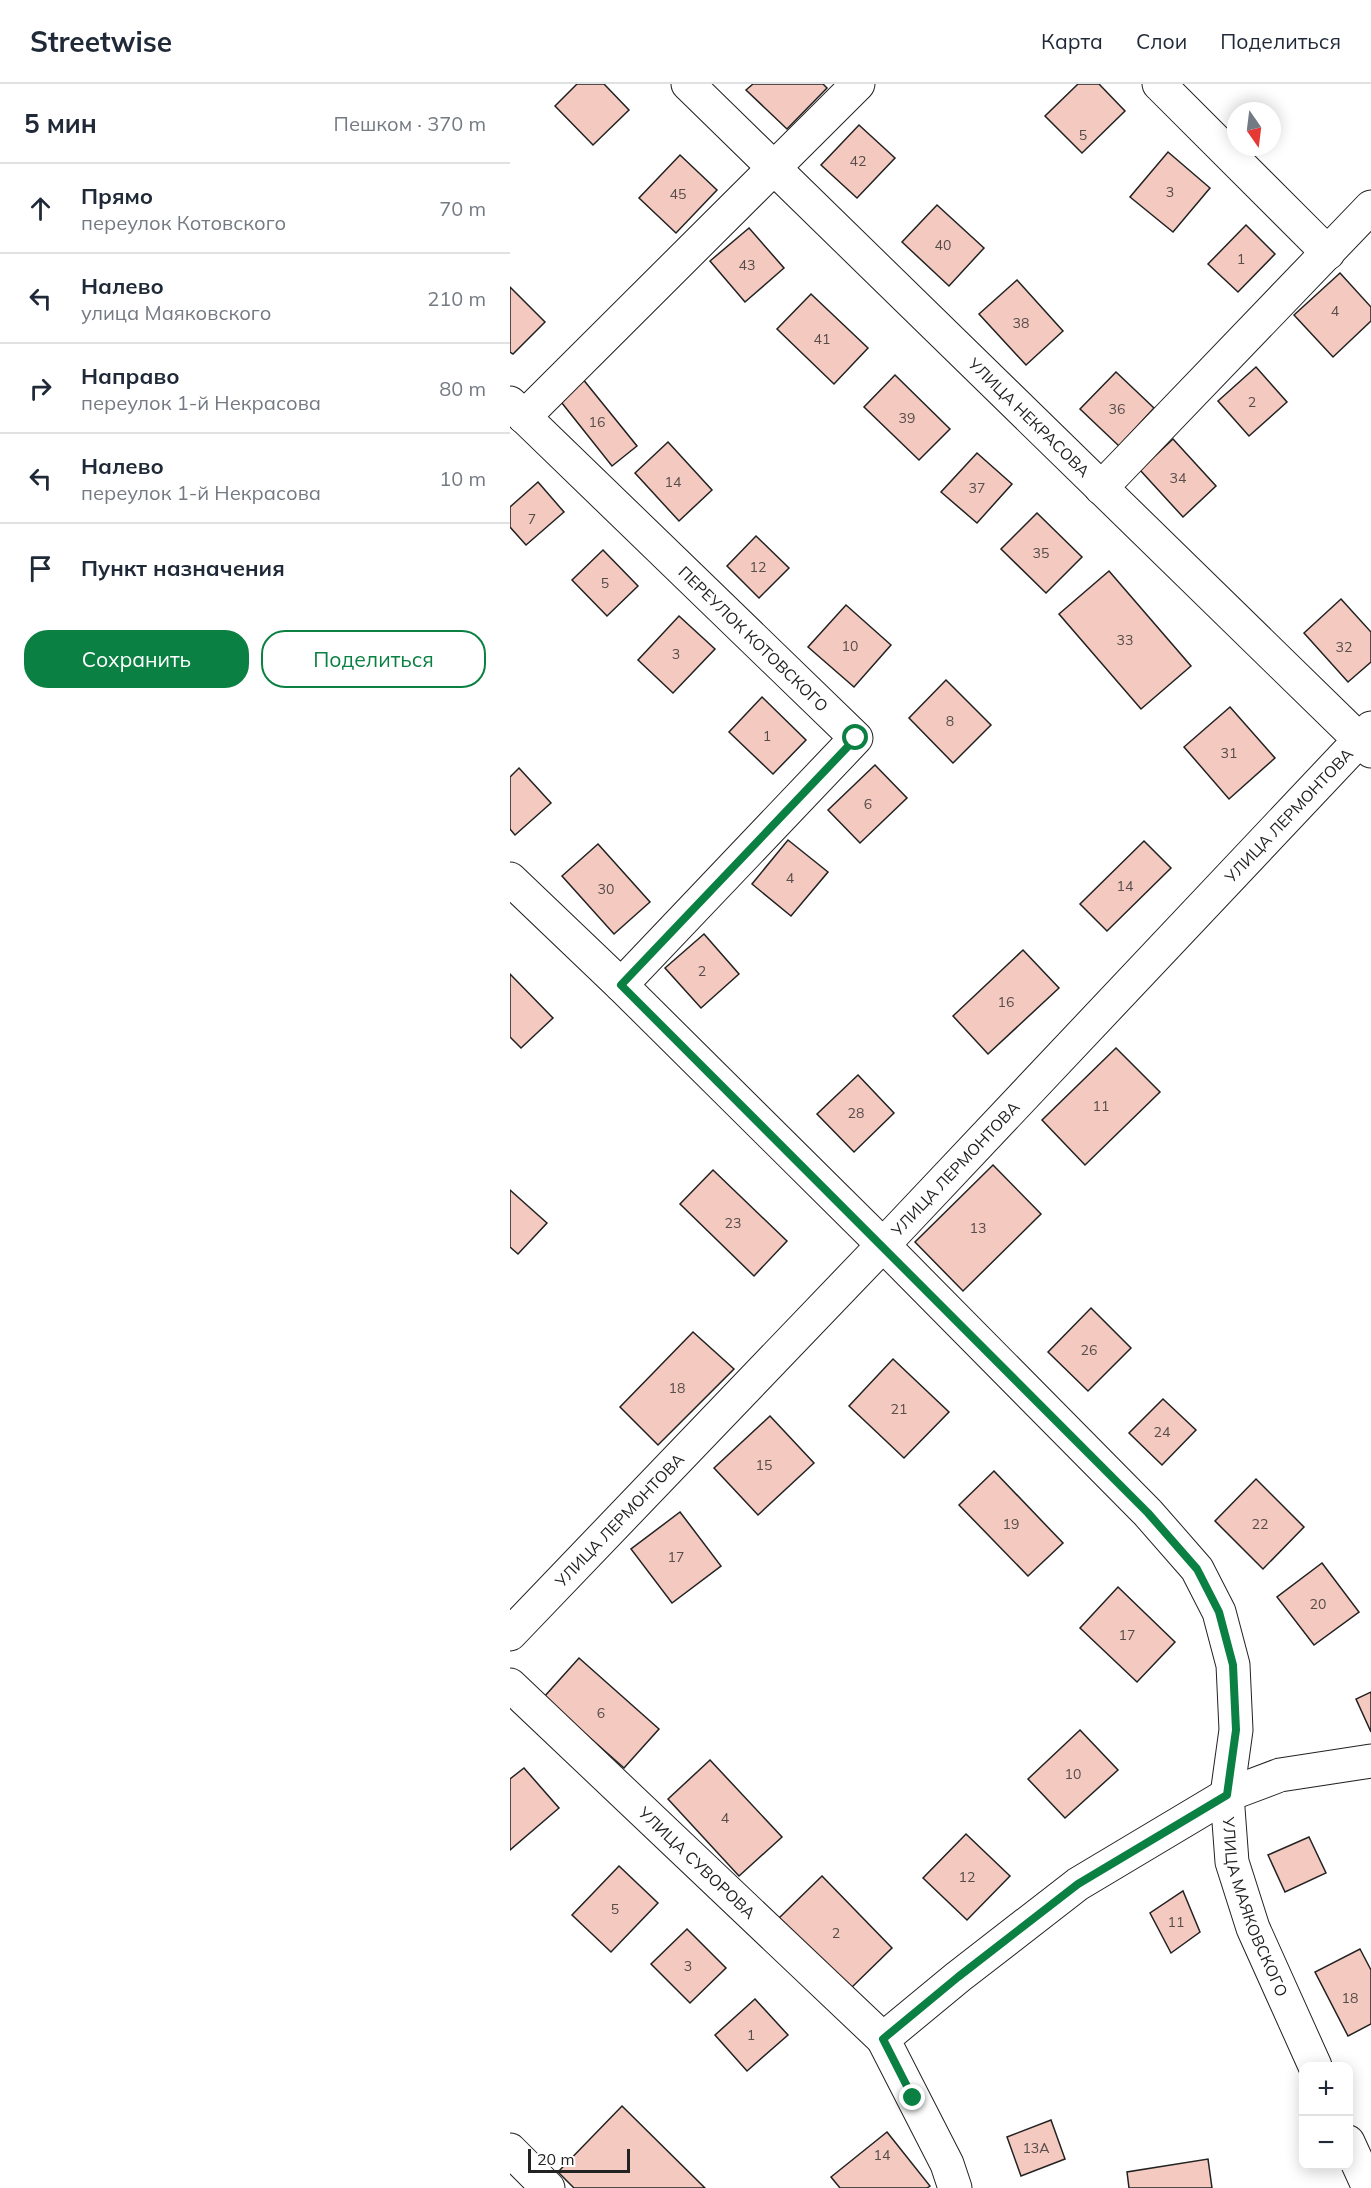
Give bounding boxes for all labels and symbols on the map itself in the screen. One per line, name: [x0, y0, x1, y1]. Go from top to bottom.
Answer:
north arrow: [1227, 102, 1281, 156]
house number: 5: [1079, 126, 1087, 144]
house number: 42: [850, 152, 866, 170]
house number: 3: [1166, 183, 1174, 201]
house number: 45: [670, 185, 686, 203]
house number: 40: [935, 236, 951, 254]
house number: 1: [1237, 250, 1245, 268]
house number: 43: [739, 256, 755, 274]
house number: 4: [1331, 302, 1340, 320]
house number: 38: [1013, 314, 1029, 332]
house number: 41: [814, 330, 830, 348]
street label: УЛИЦА НЕКРАСОВА: [964, 353, 1094, 481]
house number: 2: [1248, 393, 1256, 411]
house number: 36: [1109, 400, 1125, 418]
house number: 39: [899, 409, 915, 427]
house number: 16: [589, 413, 605, 431]
house number: 34: [1170, 469, 1187, 487]
house number: 14: [665, 473, 682, 491]
house number: 37: [969, 479, 985, 497]
house number: 7: [528, 510, 536, 528]
house number: 35: [1033, 544, 1049, 562]
house number: 12: [750, 558, 766, 576]
street label: ПЕРЕУЛОК КОТОВСКОГО: [675, 562, 833, 716]
house number: 5: [601, 574, 609, 592]
house number: 33: [1117, 631, 1133, 649]
house number: 10: [842, 637, 858, 655]
house number: 32: [1336, 638, 1352, 656]
house number: 3: [672, 645, 680, 663]
house number: 8: [946, 712, 954, 730]
route start: [842, 724, 868, 750]
house number: 1: [763, 727, 771, 745]
street label: УЛИЦА ЛЕРМОНТОВА: [1220, 743, 1357, 887]
house number: 31: [1221, 744, 1237, 762]
house number: 6: [864, 795, 872, 813]
house number: 4: [786, 869, 795, 887]
house number: 14: [1117, 877, 1134, 895]
house number: 30: [598, 880, 614, 898]
house number: 2: [698, 962, 706, 980]
house number: 16: [998, 993, 1014, 1011]
street label: УЛИЦА ЛЕРМОНТОВА: [886, 1097, 1024, 1241]
house number: 11: [1093, 1097, 1109, 1115]
house number: 28: [848, 1104, 864, 1122]
house number: 23: [725, 1214, 741, 1232]
house number: 13: [970, 1219, 986, 1237]
house number: 26: [1081, 1341, 1097, 1359]
house number: 18: [669, 1379, 685, 1397]
house number: 21: [891, 1400, 907, 1418]
house number: 24: [1154, 1423, 1171, 1441]
street label: УЛИЦА ЛЕРМОНТОВА: [550, 1449, 688, 1592]
house number: 15: [756, 1456, 772, 1474]
house number: 19: [1003, 1515, 1019, 1533]
house number: 22: [1252, 1515, 1268, 1533]
house number: 17: [668, 1548, 684, 1566]
house number: 20: [1310, 1595, 1326, 1613]
house number: 17: [1119, 1626, 1135, 1644]
house number: 6: [597, 1704, 605, 1722]
house number: 10: [1065, 1765, 1081, 1783]
street label: УЛИЦА СУВОРОВА: [634, 1802, 760, 1923]
house number: 4: [721, 1809, 730, 1827]
street label: УЛИЦА МАЯКОВСКОГО: [1219, 1815, 1293, 2000]
house number: 12: [959, 1868, 975, 1886]
house number: 5: [611, 1900, 619, 1918]
house number: 11: [1168, 1913, 1184, 1931]
house number: 2: [832, 1924, 840, 1942]
house number: 3: [684, 1957, 692, 1975]
house number: 18: [1342, 1989, 1358, 2007]
house number: 1: [747, 2026, 755, 2044]
route end: [899, 2084, 925, 2110]
house number: 13А: [1022, 2139, 1050, 2157]
scale bar: [528, 2146, 630, 2174]
house number: 14: [874, 2146, 891, 2164]

